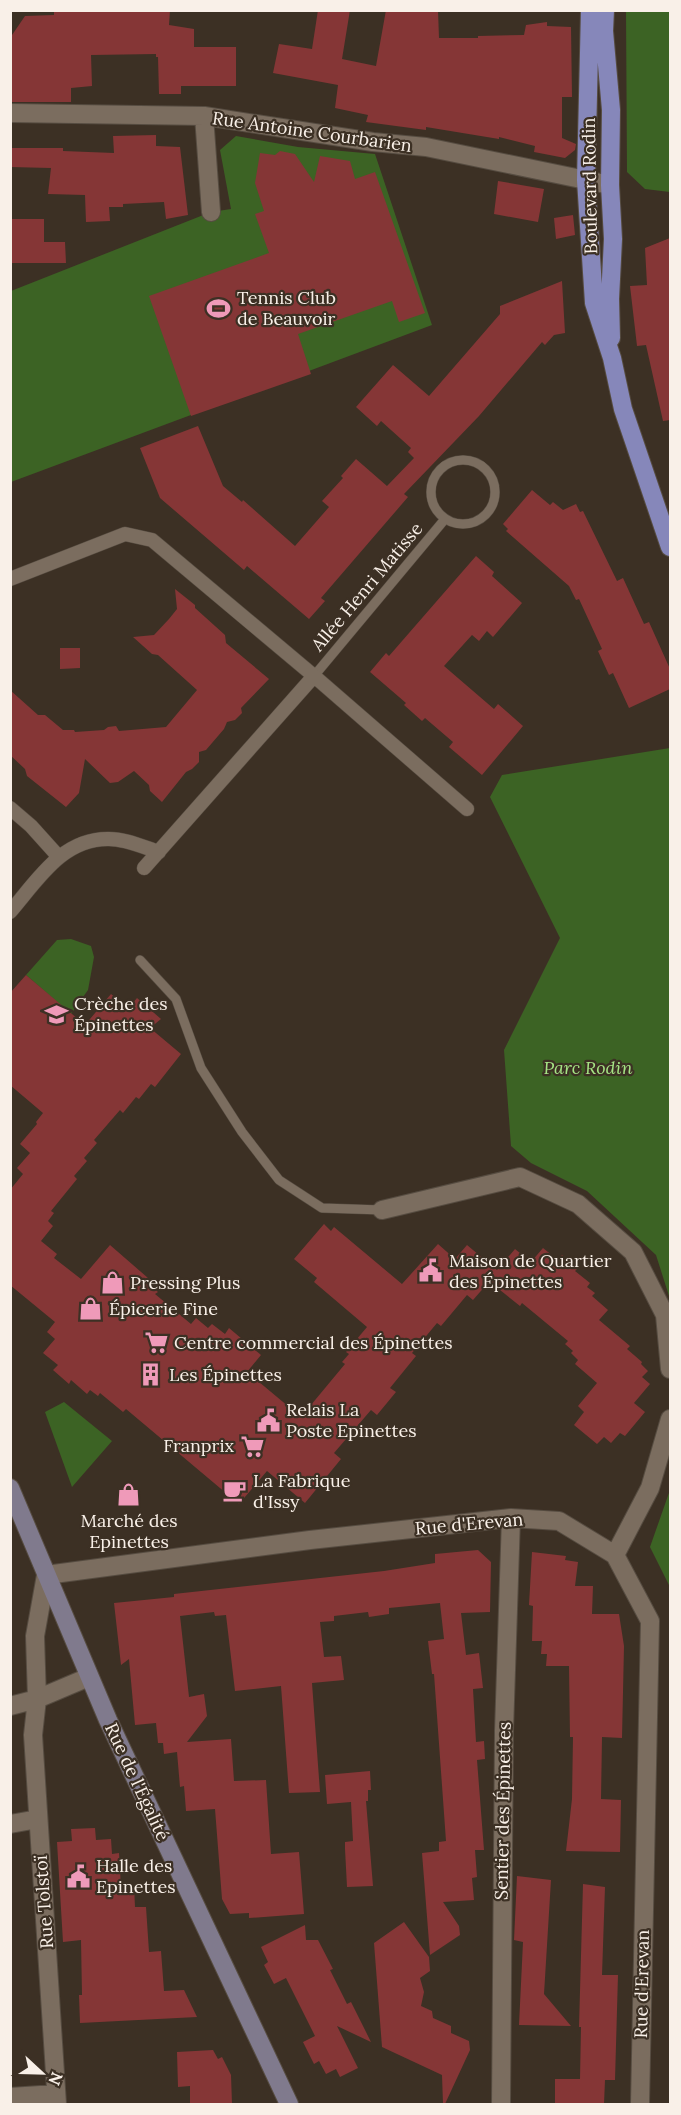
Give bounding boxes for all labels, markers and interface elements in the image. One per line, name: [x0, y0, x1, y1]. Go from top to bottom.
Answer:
street label: Rue Antoine Courbarien: [211, 106, 413, 157]
street label: Boulevard Rodin: [577, 117, 602, 255]
place label: Tennis Club de Beauvoir: [237, 286, 336, 330]
sports icon: Tennis Club de Beauvoir: [206, 295, 232, 321]
street label: Allée Henri Matisse: [305, 517, 427, 657]
place label: Crèche des Épinettes: [74, 992, 168, 1036]
school or university icon: Crèche des Épinettes: [43, 1001, 69, 1027]
park label: Parc Rodin: [544, 1056, 632, 1079]
place label: Maison de Quartier des Épinettes: [449, 1249, 612, 1293]
public building icon: Maison de Quartier des Épinettes: [418, 1258, 444, 1284]
shop icon: Pressing Plus: [99, 1270, 125, 1296]
place label: Pressing Plus: [130, 1271, 240, 1294]
shop icon: Épicerie Fine: [78, 1296, 104, 1322]
place label: Épicerie Fine: [109, 1297, 218, 1320]
supermarket icon: Centre commercial des Épinettes: [143, 1330, 169, 1356]
place label: Centre commercial des Épinettes: [174, 1331, 453, 1354]
building icon: Les Épinettes: [138, 1362, 164, 1388]
place label: Les Épinettes: [169, 1363, 282, 1386]
place label: Relais La Poste Epinettes: [286, 1398, 417, 1442]
public building icon: Relais La Poste Epinettes: [255, 1407, 281, 1433]
supermarket icon: Franprix: [239, 1433, 265, 1459]
place label: Franprix: [163, 1434, 234, 1457]
place label: La Fabrique d'Issy: [253, 1469, 351, 1513]
cafe icon: La Fabrique d'Issy: [222, 1478, 248, 1504]
shop icon: Marché des Epinettes: [116, 1482, 142, 1508]
street label: Rue d'Erevan: [414, 1507, 524, 1540]
place label: Marché des Epinettes: [80, 1509, 178, 1553]
street label: Rue de l'Égalité: [100, 1719, 175, 1845]
street label: Sentier des Épinettes: [489, 1722, 516, 1900]
place label: Halle des Epinettes: [96, 1854, 176, 1898]
street label: Rue Tolstoï: [29, 1855, 58, 1949]
public building icon: Halle des Epinettes: [65, 1863, 91, 1889]
street label: Rue d'Erevan: [629, 1929, 654, 2039]
north arrow: [12, 2043, 72, 2103]
text: N: [44, 2069, 67, 2088]

